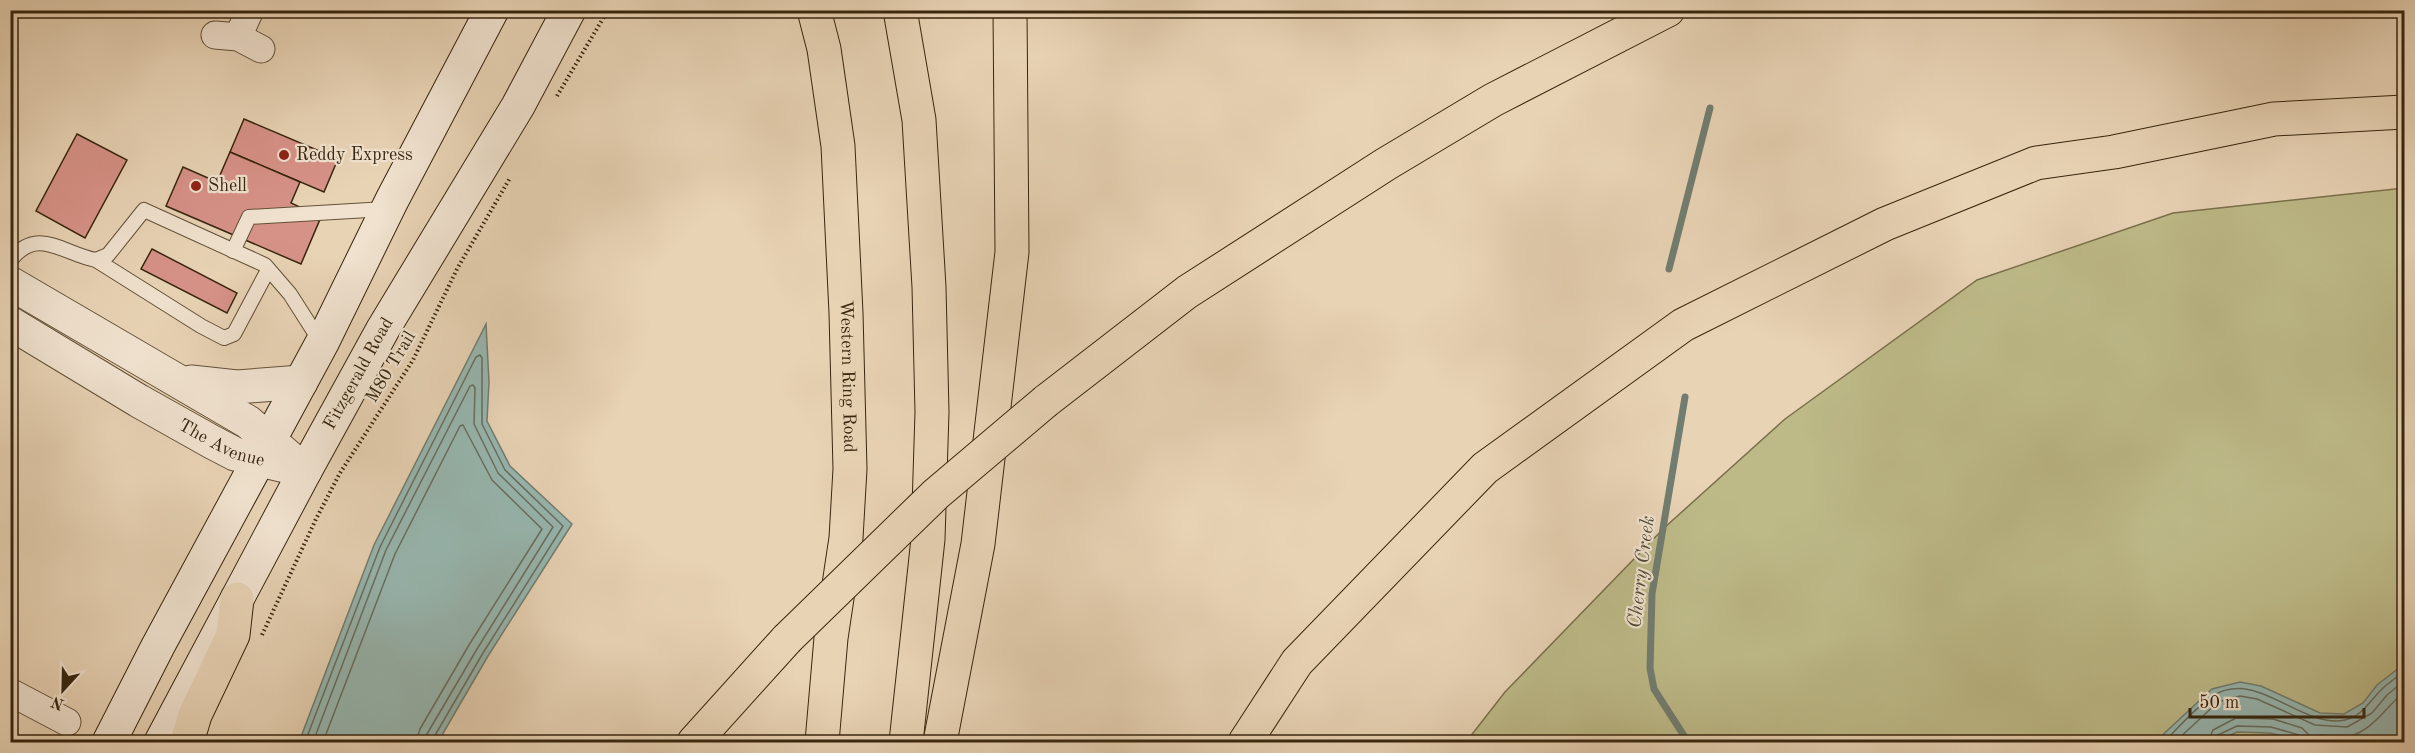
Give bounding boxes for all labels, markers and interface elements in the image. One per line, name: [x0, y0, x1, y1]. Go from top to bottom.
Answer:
place label: Reddy Express: [296, 146, 413, 164]
marker: Reddy Express: [277, 148, 291, 162]
place label: Shell: [208, 177, 247, 195]
marker: Shell: [189, 179, 203, 193]
street label: Western Ring Road: [836, 300, 859, 453]
street label: Fitzgerald Road: [321, 314, 397, 433]
street label: M80 Trail: [363, 328, 419, 406]
street label: The Avenue: [175, 416, 266, 470]
water label: Cherry Creek: [1625, 514, 1659, 629]
north arrow: [33, 660, 93, 720]
scale bar: [2190, 681, 2364, 719]
text: N: [49, 692, 67, 712]
text: 50 m: [2199, 694, 2239, 712]

